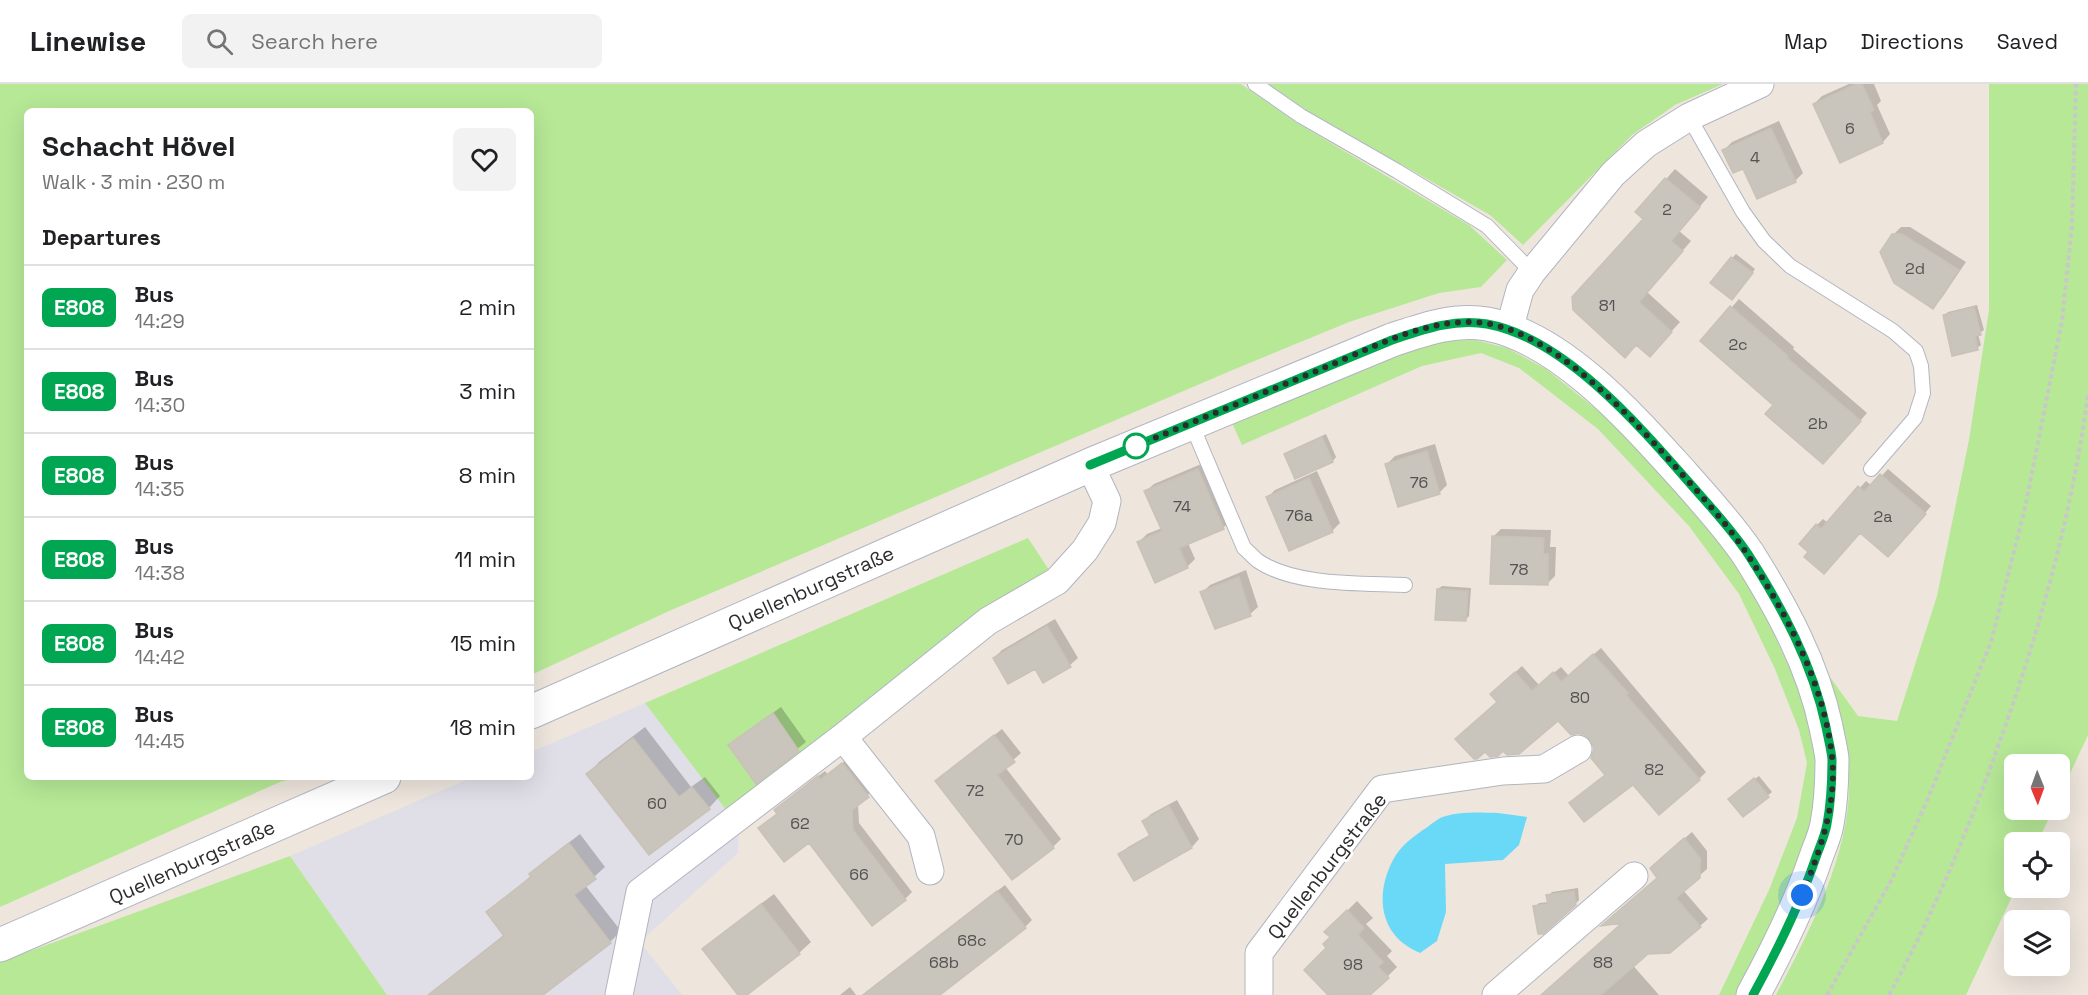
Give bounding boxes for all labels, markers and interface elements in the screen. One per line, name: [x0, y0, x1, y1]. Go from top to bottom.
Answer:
search box: [182, 14, 602, 68]
text: Linewise: [30, 23, 146, 59]
icon: search: [203, 25, 236, 58]
text: Search here: [251, 27, 378, 55]
text: Map: [1784, 28, 1828, 55]
text: Directions: [1861, 28, 1964, 55]
text: Saved: [1997, 28, 2058, 55]
house number: 6: [1845, 118, 1855, 139]
text: Schacht Hövel: [42, 128, 235, 164]
button: heart: [453, 128, 516, 191]
house number: 4: [1750, 147, 1760, 168]
text: Walk · 3 min · 230 m: [42, 169, 225, 195]
house number: 2: [1662, 199, 1672, 220]
text: Departures: [42, 223, 161, 251]
house number: 2d: [1905, 258, 1925, 279]
text: Bus: [134, 280, 174, 308]
text: 2 min: [459, 293, 516, 321]
text: E808: [54, 294, 104, 321]
house number: 81: [1599, 295, 1615, 316]
text: 14:29: [134, 308, 185, 334]
house number: 2c: [1728, 334, 1748, 355]
text: Bus: [134, 364, 174, 392]
text: 3 min: [459, 377, 516, 405]
text: E808: [54, 378, 104, 405]
text: 14:30: [134, 392, 185, 418]
house number: 2b: [1808, 413, 1828, 434]
unlabelled marker: [1123, 433, 1149, 459]
text: Bus: [134, 448, 174, 476]
text: 8 min: [459, 461, 516, 489]
text: E808: [54, 462, 104, 489]
house number: 76: [1410, 472, 1428, 493]
text: 14:35: [134, 476, 184, 502]
house number: 74: [1173, 496, 1191, 517]
house number: 76a: [1285, 505, 1313, 526]
house number: 2a: [1874, 506, 1892, 527]
text: Bus: [134, 532, 174, 560]
street label: Quellenburgstraße: [724, 540, 898, 636]
text: 11 min: [454, 545, 516, 573]
text: E808: [54, 546, 104, 573]
house number: 78: [1510, 559, 1529, 580]
text: 14:38: [134, 560, 185, 586]
text: Bus: [134, 616, 174, 644]
text: 15 min: [450, 629, 516, 657]
text: E808: [54, 630, 104, 657]
text: 14:42: [134, 644, 185, 670]
house number: 80: [1570, 687, 1590, 708]
text: Bus: [134, 700, 174, 728]
text: 18 min: [450, 713, 516, 741]
text: E808: [54, 714, 104, 741]
text: 14:45: [134, 728, 185, 754]
north arrow: [2004, 754, 2070, 820]
map controls: [2004, 754, 2070, 976]
house number: 82: [1644, 759, 1664, 780]
house number: 72: [966, 780, 984, 801]
street label: Quellenburgstraße: [1262, 787, 1392, 945]
house number: 60: [647, 793, 667, 814]
house number: 62: [790, 813, 810, 834]
street label: Quellenburgstraße: [105, 814, 279, 910]
house number: 70: [1004, 829, 1024, 850]
button: locate: [2004, 832, 2070, 898]
house number: 66: [849, 864, 869, 885]
your location: [1787, 880, 1817, 910]
button: layers: [2004, 910, 2070, 976]
house number: 68c: [957, 930, 987, 951]
house number: 68b: [929, 952, 959, 973]
house number: 88: [1593, 952, 1613, 973]
house number: 98: [1343, 954, 1363, 975]

